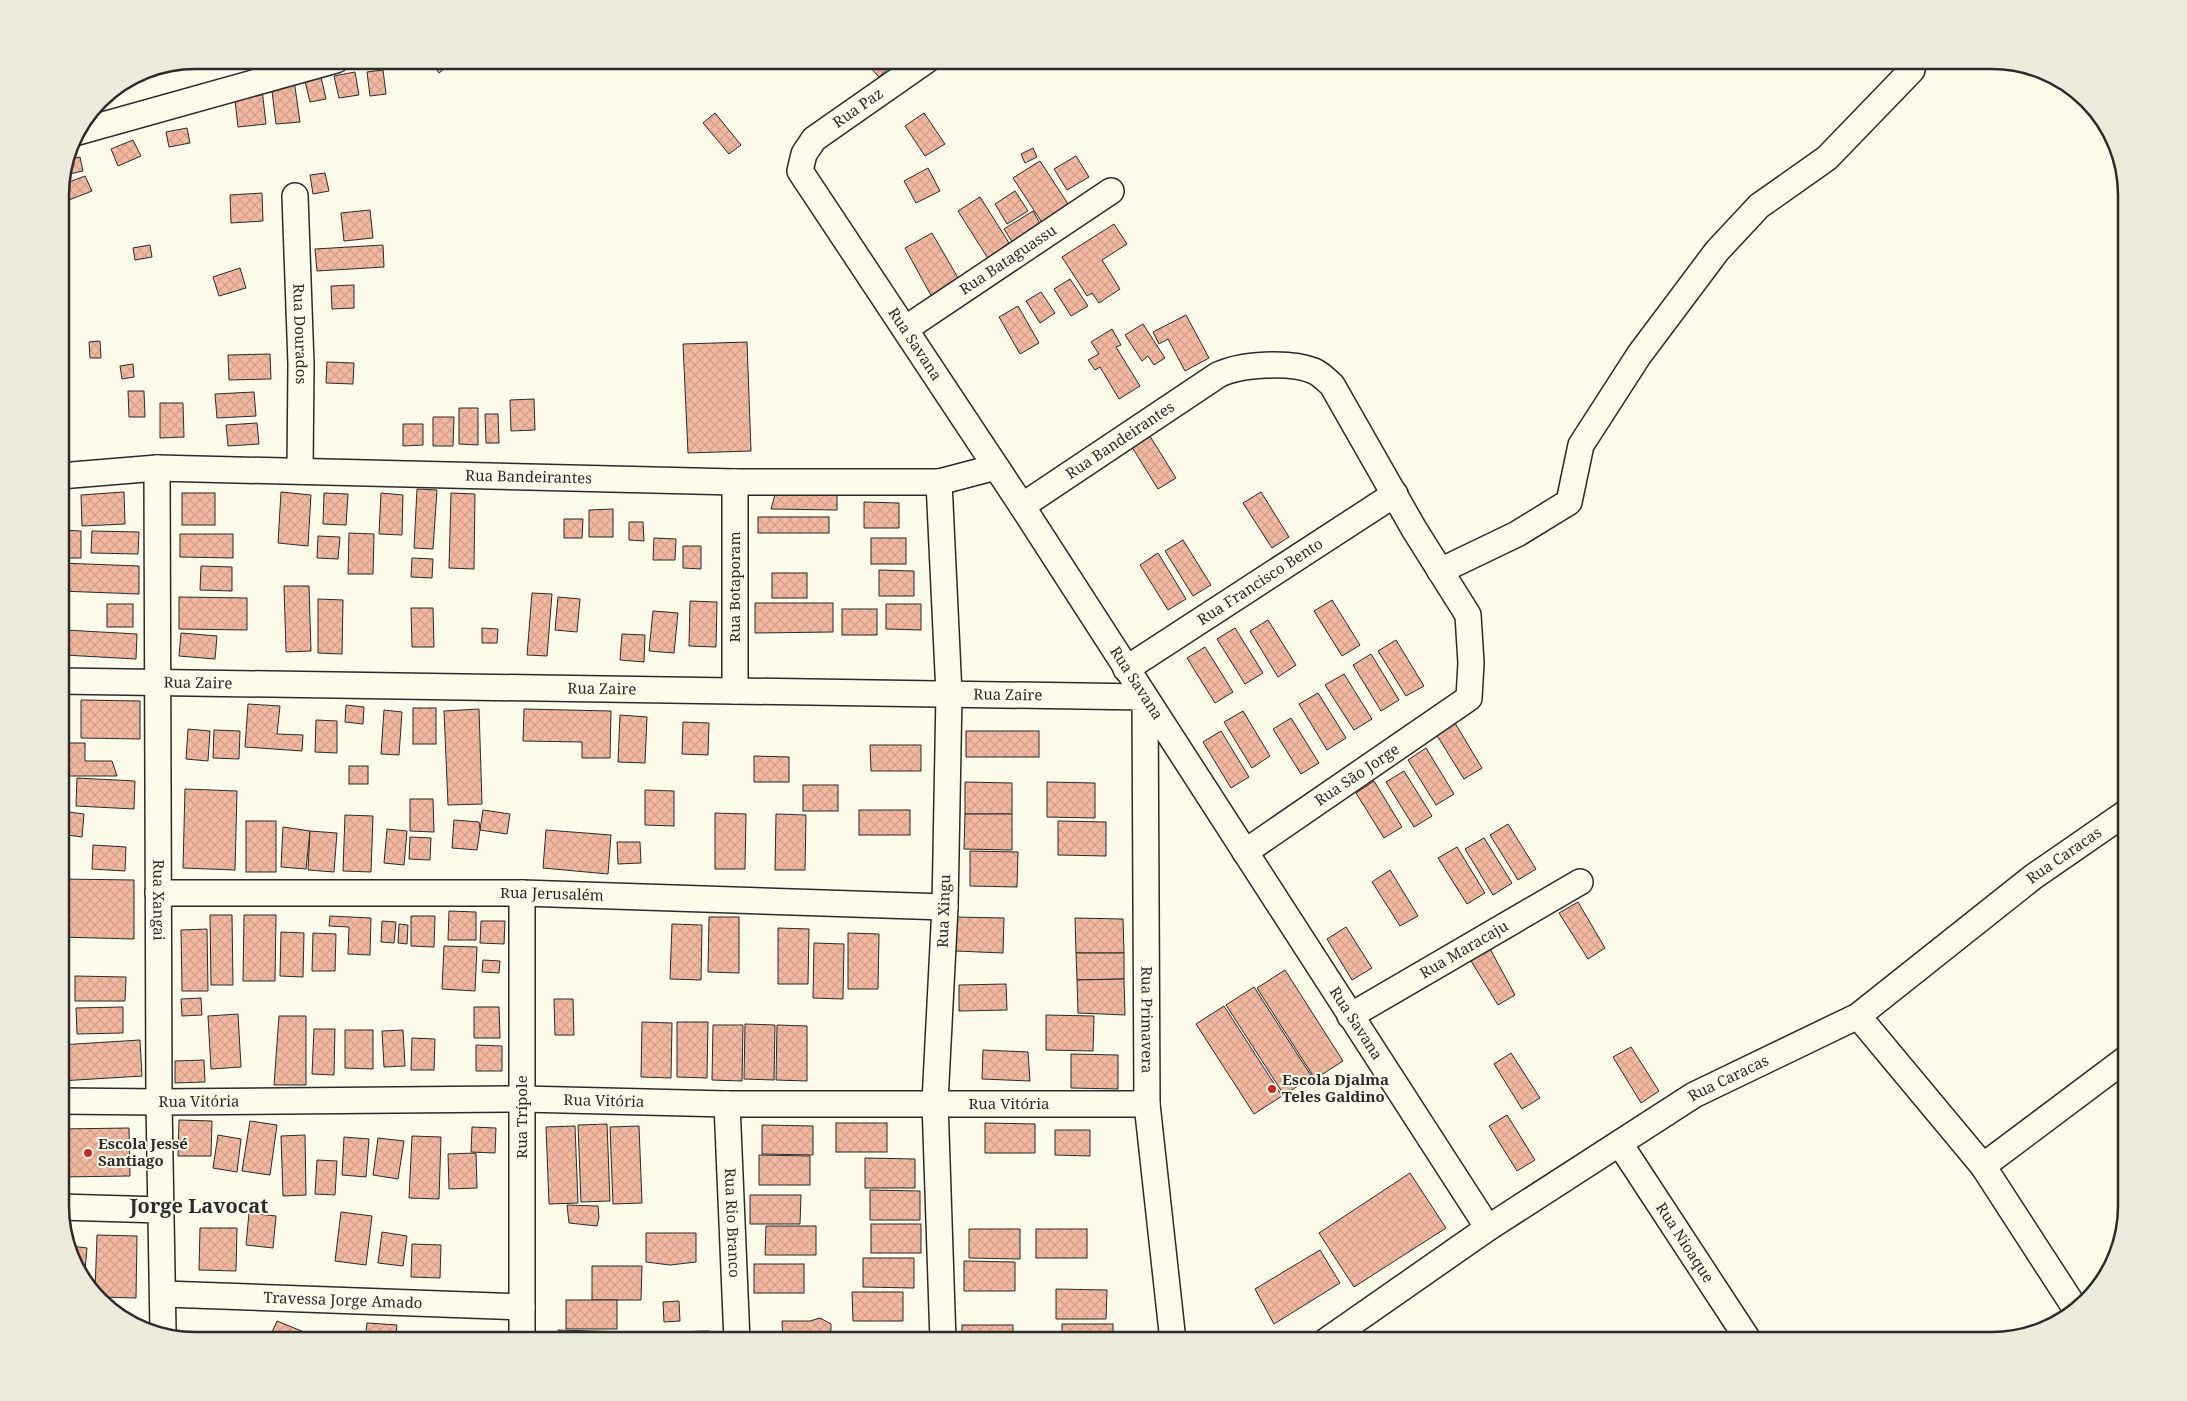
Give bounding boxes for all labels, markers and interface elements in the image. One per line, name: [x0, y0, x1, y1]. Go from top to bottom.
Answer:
street label: Rua Paz: [828, 83, 886, 132]
street label: Rua Bataguassu: [955, 219, 1060, 299]
street label: Rua Dourados: [289, 283, 312, 385]
street label: Rua Savana: [884, 303, 947, 384]
street label: Rua Bandeirantes: [1061, 396, 1178, 483]
street label: Rua Bandeirantes: [465, 464, 592, 488]
street label: Rua Botaporam: [724, 531, 744, 643]
street label: Rua Francisco Bento: [1193, 533, 1326, 629]
street label: Rua Savana: [1106, 642, 1168, 723]
street label: Rua Zaire: [163, 672, 233, 693]
street label: Rua Zaire: [567, 677, 637, 698]
street label: Rua Zaire: [973, 683, 1043, 704]
street label: Rua São Jorge: [1310, 738, 1403, 810]
street label: Rua Caracas: [2022, 822, 2105, 888]
street label: Rua Xangai: [149, 859, 169, 941]
street label: Rua Xingu: [932, 873, 954, 948]
street label: Rua Jerusalém: [500, 882, 604, 905]
street label: Rua Maracaju: [1416, 915, 1512, 982]
street label: Rua Primavera: [1137, 966, 1158, 1074]
street label: Rua Savana: [1326, 982, 1388, 1063]
street label: Rua Caracas: [1684, 1049, 1772, 1105]
place label: Escola Djalma Teles Galdino: [1282, 1069, 1389, 1106]
street label: Rua Trípole: [511, 1075, 531, 1159]
marker: Escola Djalma Teles Galdino: [1266, 1083, 1278, 1095]
street label: Rua Vitória: [563, 1089, 645, 1111]
street label: Rua Vitória: [158, 1090, 240, 1111]
street label: Rua Vitória: [968, 1093, 1049, 1113]
place label: Escola Jessé Santiago: [98, 1133, 188, 1170]
marker: Escola Jessé Santiago: [82, 1147, 94, 1159]
street label: Rua Rio Branco: [721, 1168, 745, 1278]
district label: Jorge Lavocat: [129, 1192, 268, 1219]
street label: Rua Nioaque: [1652, 1198, 1719, 1286]
street label: Travessa Jorge Amado: [263, 1287, 423, 1312]

